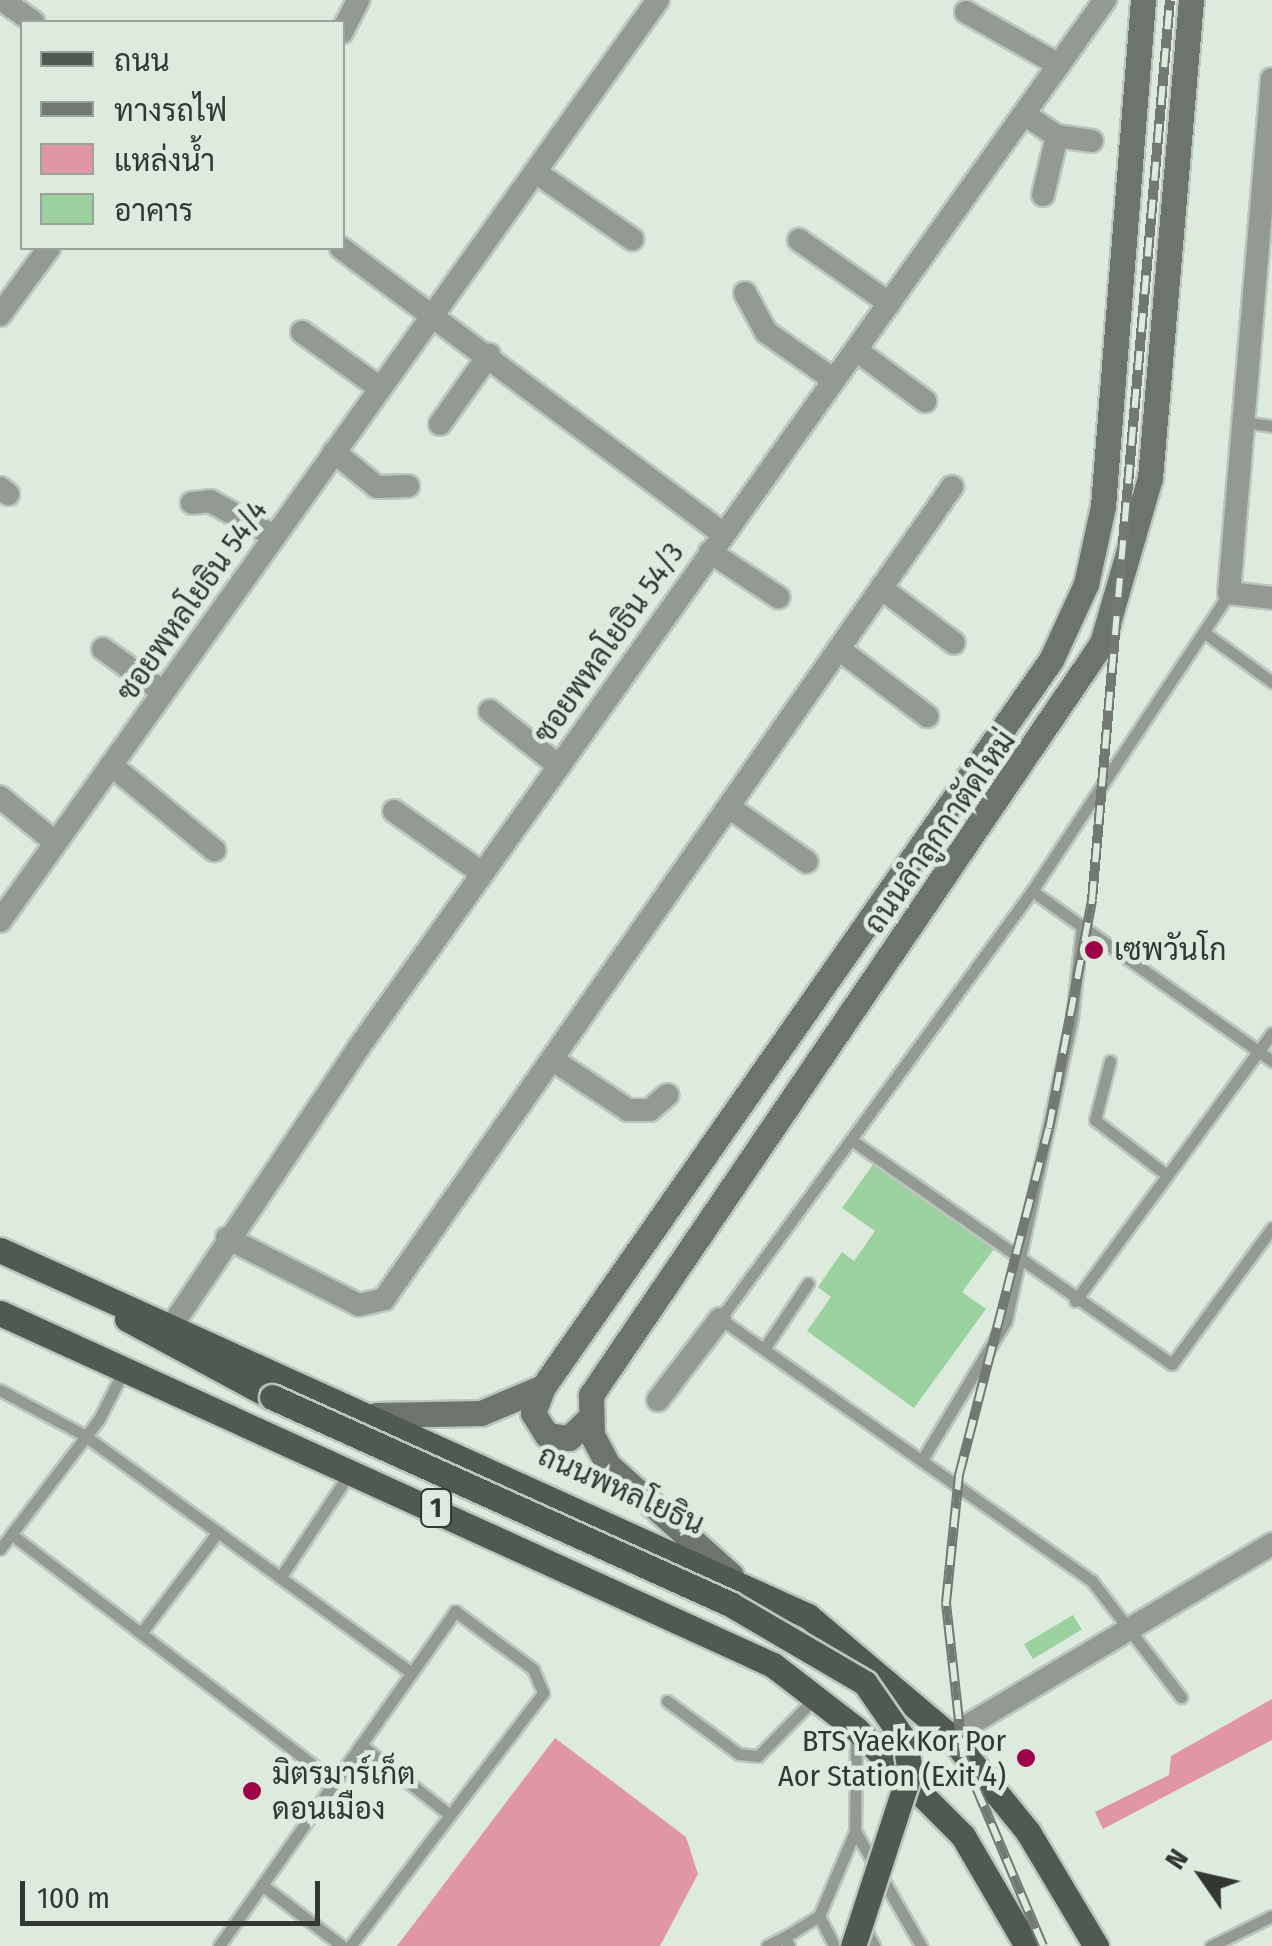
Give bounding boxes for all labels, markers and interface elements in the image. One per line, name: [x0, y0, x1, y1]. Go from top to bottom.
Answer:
legend: [20, 20, 345, 250]
text: ถนน: [114, 43, 170, 79]
text: ทางรถไฟ: [114, 93, 227, 129]
text: แหล่งน้ำ: [114, 143, 215, 179]
text: อาคาร: [114, 193, 193, 229]
street label: ซอยพหลโยธิน 54/4: [109, 494, 275, 708]
street label: ซอยพหลโยธิน 54/3: [526, 536, 692, 750]
street label: ถนนลำลูกกาตัดใหม่: [857, 724, 1023, 940]
place label: เซพวันโก: [1114, 932, 1226, 968]
marker: เซพวันโก: [1083, 939, 1105, 961]
street label: ถนนพหลโยธิน: [533, 1437, 709, 1543]
road number: 1: [418, 1485, 454, 1531]
place label: BTS Yaek Kor Por Aor Station (Exit 4): [778, 1723, 1006, 1794]
marker: BTS Yaek Kor Por Aor Station (Exit 4): [1015, 1747, 1037, 1769]
place label: มิตรมาร์เก็ต ดอนเมือง: [272, 1756, 415, 1826]
marker: มิตรมาร์เก็ต ดอนเมือง: [241, 1780, 263, 1802]
north arrow: [1152, 1826, 1252, 1926]
text: N: [1158, 1843, 1195, 1875]
scale bar: [25, 1861, 325, 1923]
text: 100 m: [37, 1880, 110, 1916]

